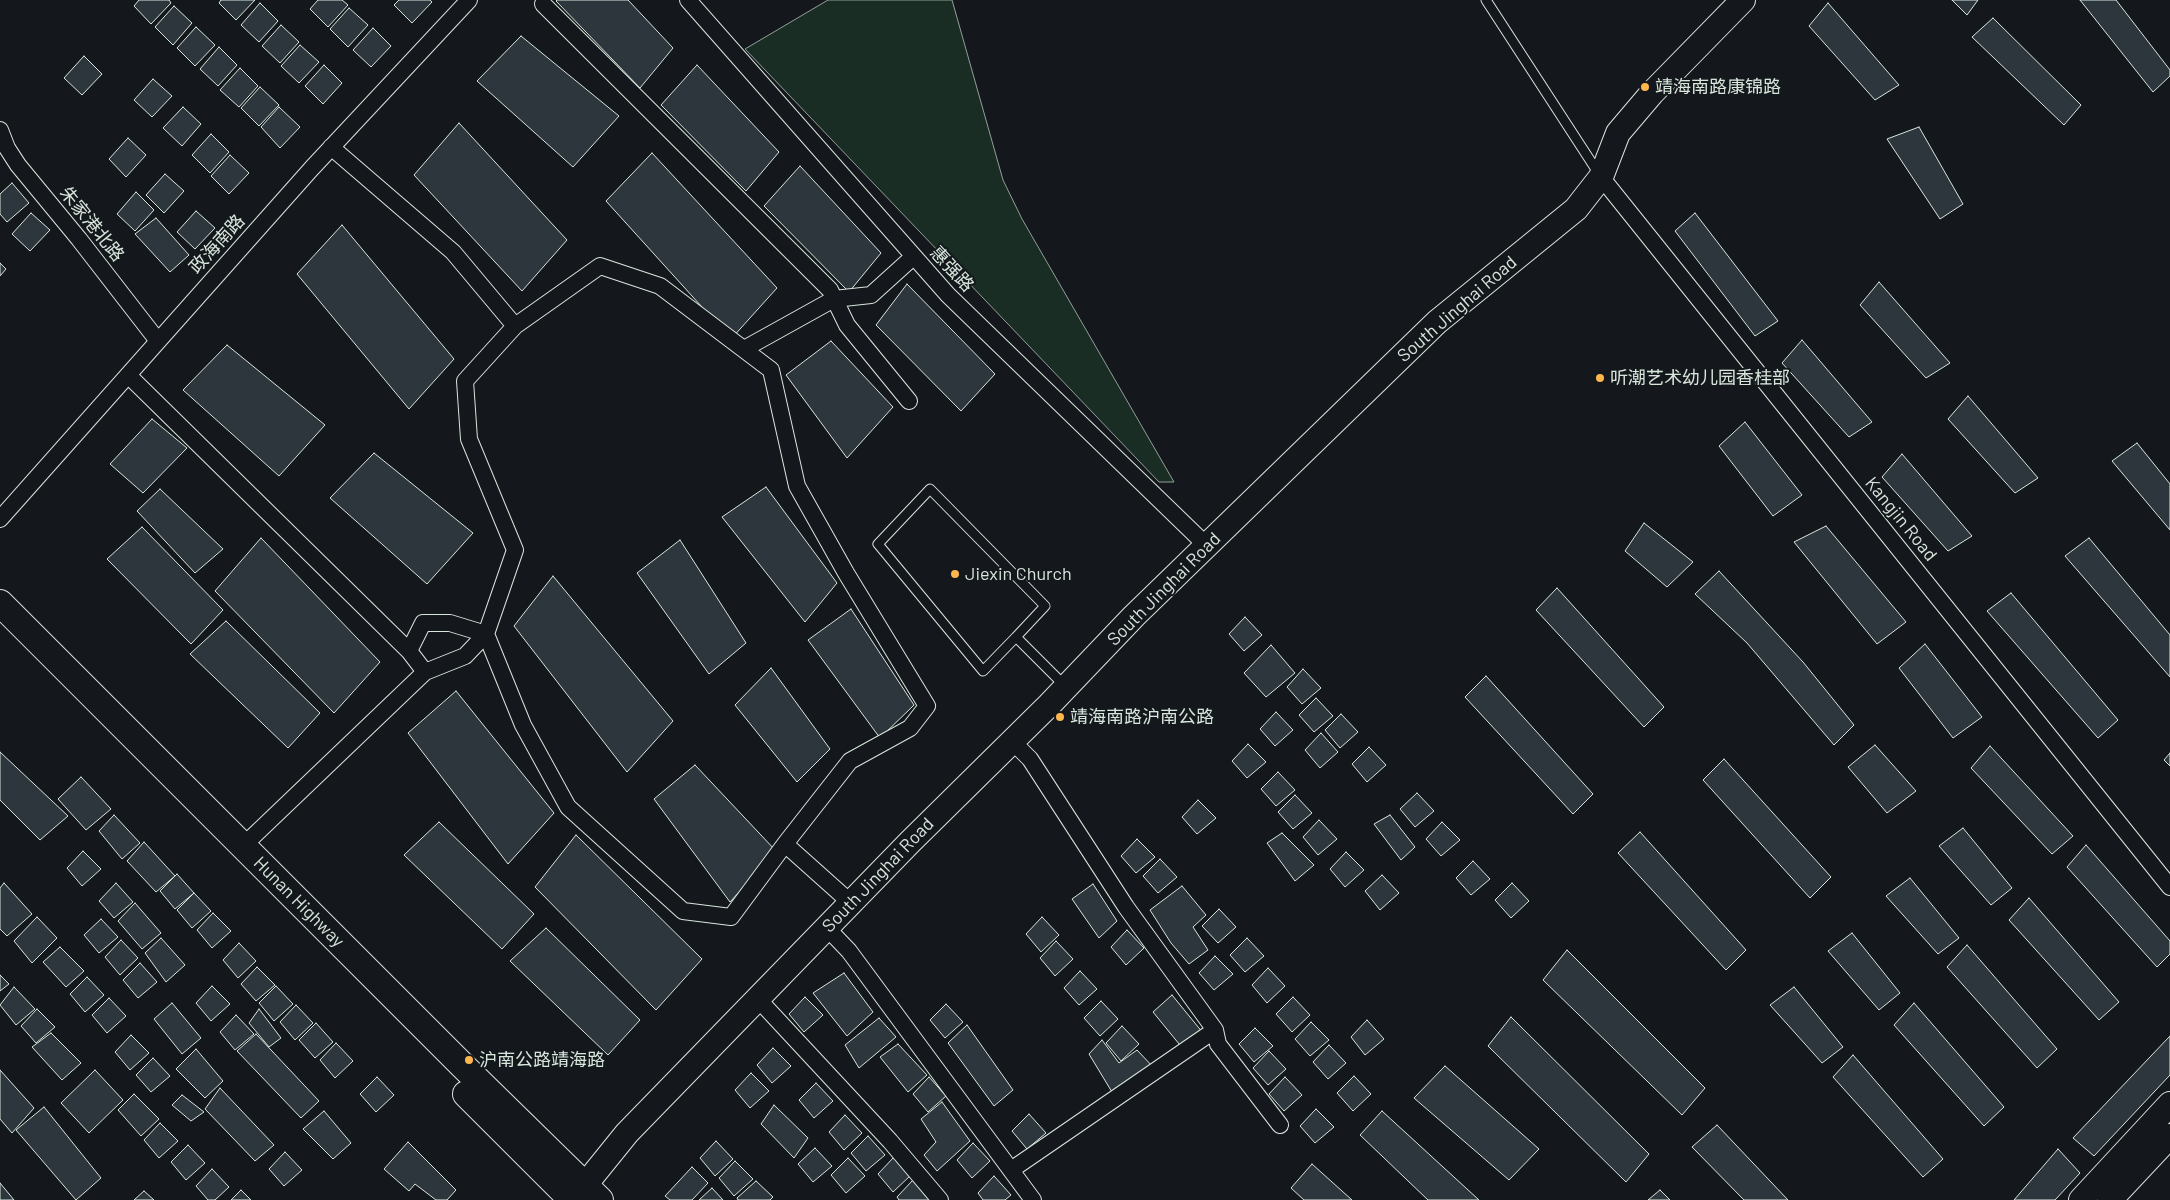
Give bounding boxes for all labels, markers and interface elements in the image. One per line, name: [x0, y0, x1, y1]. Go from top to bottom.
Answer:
place label: 靖海南路康锦路: [1655, 76, 1781, 98]
marker: 靖海南路康锦路: [1639, 81, 1651, 93]
street label: 朱家港北路: [55, 182, 129, 266]
street label: 政海南路: [185, 210, 249, 278]
street label: 惠强路: [926, 242, 978, 296]
street label: South Jinghai Road: [1393, 251, 1521, 367]
place label: 听潮艺术幼儿园香桂部: [1610, 367, 1790, 389]
marker: 听潮艺术幼儿园香桂部: [1594, 372, 1606, 384]
street label: Kangjin Road: [1861, 473, 1941, 565]
street label: South Jinghai Road: [1103, 528, 1225, 650]
place label: Jiexin Church: [965, 563, 1072, 585]
marker: Jiexin Church: [949, 568, 961, 580]
place label: 靖海南路沪南公路: [1070, 706, 1214, 728]
marker: 靖海南路沪南公路: [1054, 711, 1066, 723]
street label: South Jinghai Road: [818, 813, 938, 937]
street label: Hunan Highway: [249, 852, 349, 952]
place label: 沪南公路靖海路: [479, 1049, 605, 1071]
marker: 沪南公路靖海路: [463, 1054, 475, 1066]

